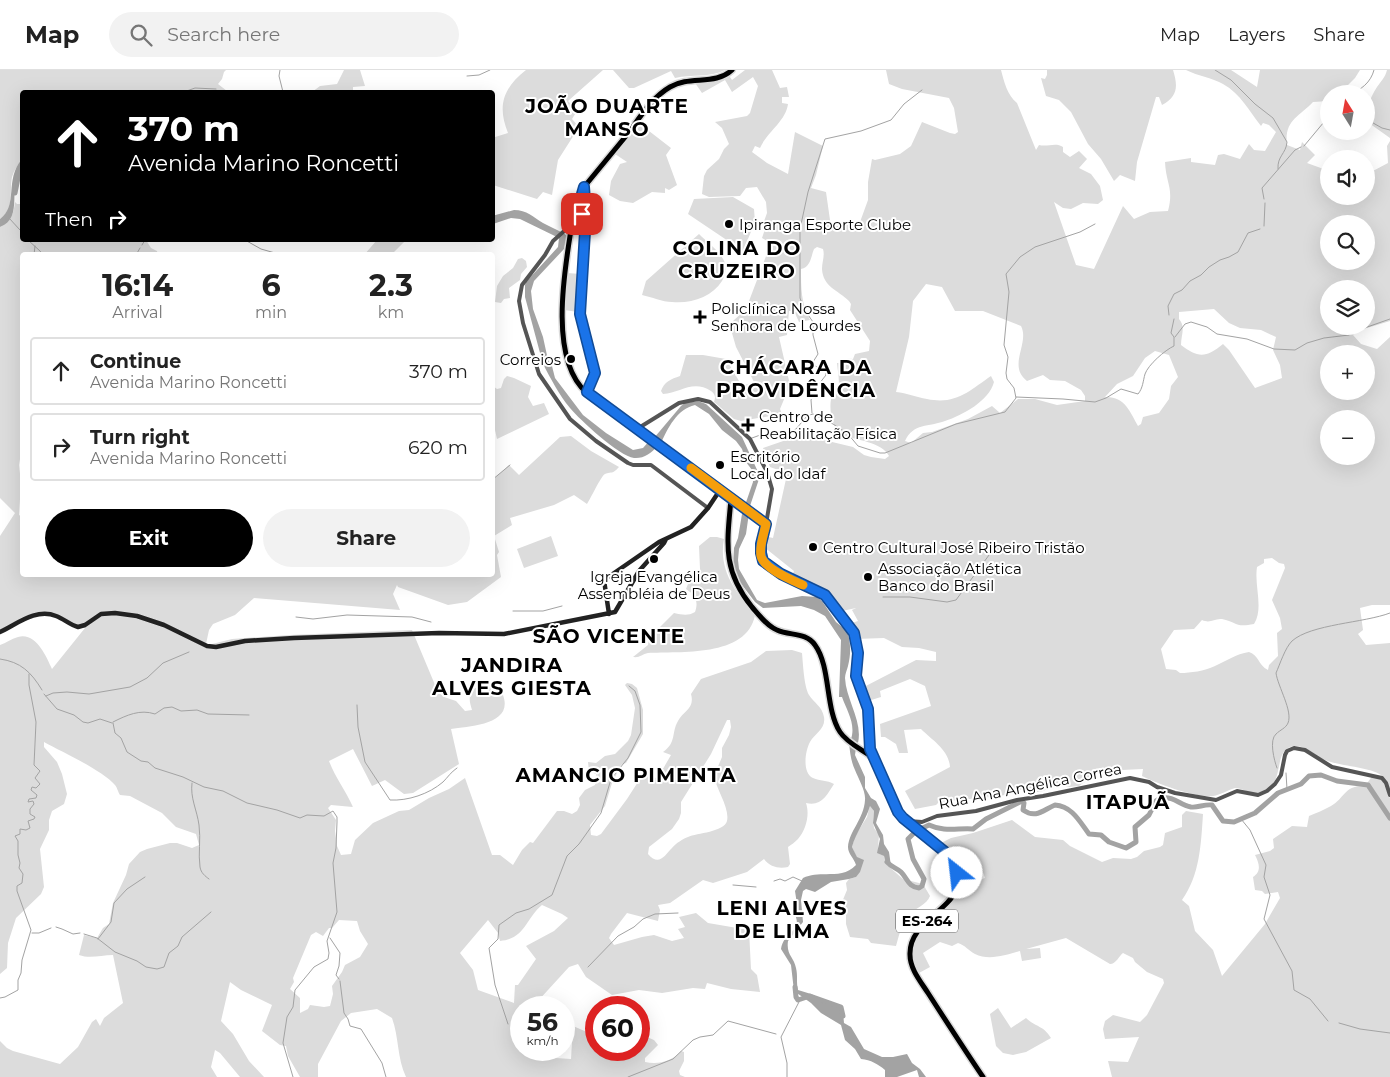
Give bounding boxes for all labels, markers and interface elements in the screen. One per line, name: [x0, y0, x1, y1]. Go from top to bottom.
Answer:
search box: [109, 12, 459, 57]
text: Map: [25, 20, 79, 49]
icon: search: [127, 21, 155, 49]
text: Search here: [167, 23, 280, 46]
text: Map: [1160, 24, 1200, 46]
text: Layers: [1228, 24, 1285, 46]
text: Share: [1313, 24, 1365, 46]
north arrow: [1320, 85, 1375, 140]
map controls: [1320, 85, 1375, 465]
district label: JOÃO DUARTE MANSO: [524, 94, 689, 141]
text: 370 m: [128, 107, 240, 150]
icon: ahead: [45, 110, 110, 175]
text: Avenida Marino Roncetti: [128, 150, 399, 177]
button: sound: [1320, 150, 1375, 205]
pin: [561, 193, 603, 235]
icon: arrive: [568, 200, 596, 228]
icon: right: [103, 205, 131, 233]
text: Then: [45, 208, 93, 231]
place label: Ipiranga Esporte Clube: [739, 215, 911, 234]
button: search: [1320, 215, 1375, 270]
marker: Ipiranga Esporte Clube: [723, 218, 735, 230]
district label: COLINA DO CRUZEIRO: [673, 236, 801, 283]
text: 16:14: [102, 267, 173, 304]
text: 6: [262, 267, 281, 304]
text: 2.3: [369, 267, 413, 304]
button: layers: [1320, 280, 1375, 335]
place label: Policlínica Nossa Senhora de Lourdes: [711, 299, 861, 335]
text: Arrival: [112, 303, 163, 322]
text: min: [255, 303, 287, 322]
text: km: [378, 303, 404, 322]
marker: Policlínica Nossa Senhora de Lourdes: [693, 310, 707, 324]
button: +: [1320, 345, 1375, 400]
text: Continue: [90, 350, 181, 373]
place label: Correios: [500, 350, 561, 369]
marker: Correios: [565, 353, 577, 365]
district label: CHÁCARA DA PROVIDÊNCIA: [716, 355, 876, 402]
icon: ahead: [47, 357, 75, 385]
text: 370 m: [409, 360, 468, 383]
text: Avenida Marino Roncetti: [90, 373, 287, 392]
place label: Centro de Reabilitação Física: [759, 407, 897, 443]
button: −: [1320, 410, 1375, 465]
marker: Centro de Reabilitação Física: [741, 418, 755, 432]
text: Turn right: [90, 426, 190, 449]
icon: right: [47, 433, 75, 461]
text: 620 m: [408, 436, 468, 459]
place label: Escritório Local do Idaf: [730, 447, 826, 483]
text: Avenida Marino Roncetti: [90, 449, 287, 468]
marker: Escritório Local do Idaf: [714, 459, 726, 471]
button: Exit: [45, 509, 253, 567]
button: Share: [263, 509, 470, 567]
place label: Centro Cultural José Ribeiro Tristão: [823, 538, 1085, 557]
marker: Centro Cultural José Ribeiro Tristão: [807, 541, 819, 553]
marker: Igreja Evangélica Assembléia de Deus: [648, 553, 660, 565]
place label: Associação Atlética Banco do Brasil: [878, 559, 1022, 595]
place label: Igreja Evangélica Assembléia de Deus: [578, 567, 730, 603]
marker: Associação Atlética Banco do Brasil: [862, 571, 874, 583]
district label: SÃO VICENTE: [533, 624, 685, 648]
district label: JANDIRA ALVES GIESTA: [431, 653, 592, 700]
street label: Rua Ana Angélica Correa: [937, 759, 1123, 813]
district label: AMANCIO PIMENTA: [514, 763, 737, 787]
district label: ITAPUÃ: [1086, 790, 1170, 814]
position arrow: [930, 846, 982, 898]
district label: LENI ALVES DE LIMA: [716, 896, 848, 943]
road number: ES-264: [896, 909, 958, 932]
speed limit sign: 60: [585, 996, 650, 1061]
text: 56: [527, 1007, 558, 1037]
text: km/h: [526, 1033, 559, 1048]

